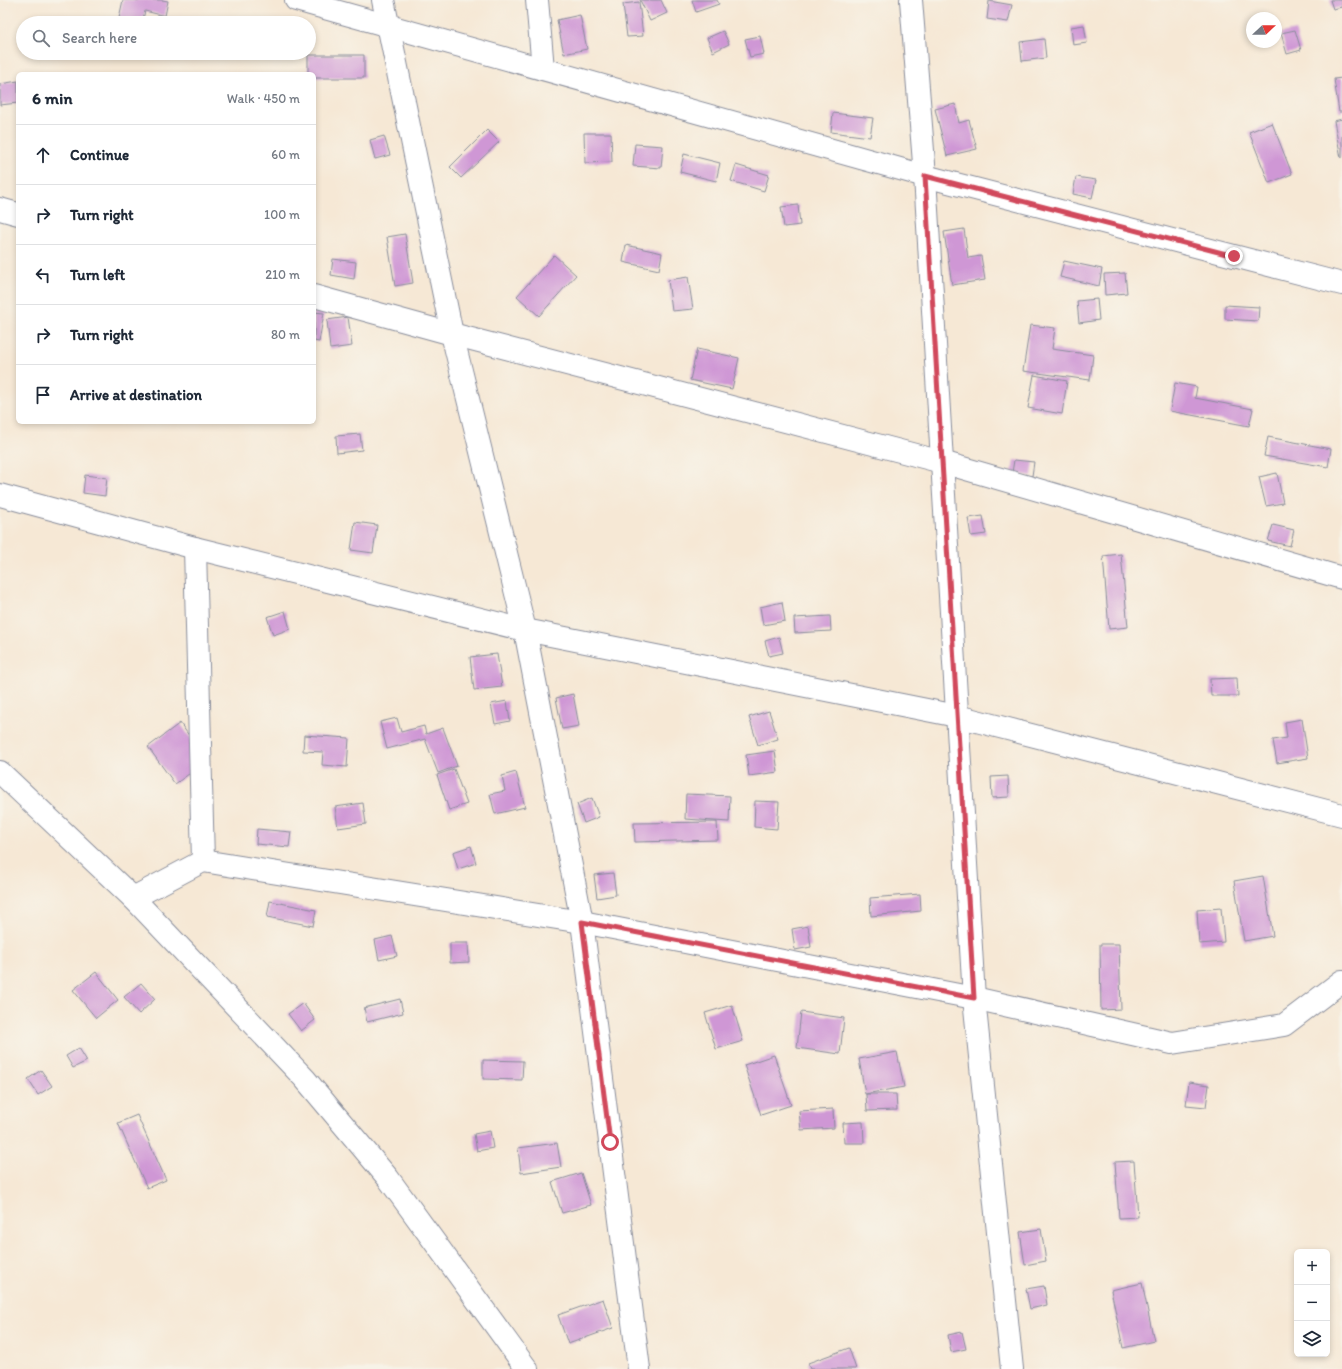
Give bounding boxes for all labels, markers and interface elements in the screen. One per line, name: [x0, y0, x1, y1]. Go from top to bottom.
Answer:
north arrow: [1246, 12, 1282, 48]
search box: [16, 16, 316, 60]
icon: search: [30, 27, 52, 49]
text: Search here: [62, 29, 137, 47]
text: 6 min: [32, 88, 73, 108]
text: Walk · 450 m: [227, 91, 300, 106]
icon: ahead: [32, 144, 54, 166]
text: Continue: [70, 146, 129, 164]
text: 60 m: [271, 147, 300, 162]
icon: right: [32, 204, 54, 226]
text: Turn right: [70, 206, 134, 224]
text: 100 m: [264, 207, 300, 222]
route end: [1225, 247, 1243, 265]
icon: left: [32, 264, 54, 286]
text: Turn left: [70, 266, 125, 284]
text: 210 m: [265, 267, 300, 282]
icon: right: [32, 324, 54, 346]
text: Turn right: [70, 326, 134, 344]
text: 80 m: [271, 327, 300, 342]
icon: arrive: [32, 384, 54, 406]
text: Arrive at destination: [70, 386, 202, 404]
route start: [601, 1133, 619, 1151]
map controls: [1294, 1249, 1330, 1357]
button: +: [1294, 1249, 1330, 1285]
button: −: [1294, 1285, 1330, 1321]
button: layers: [1294, 1321, 1330, 1357]

